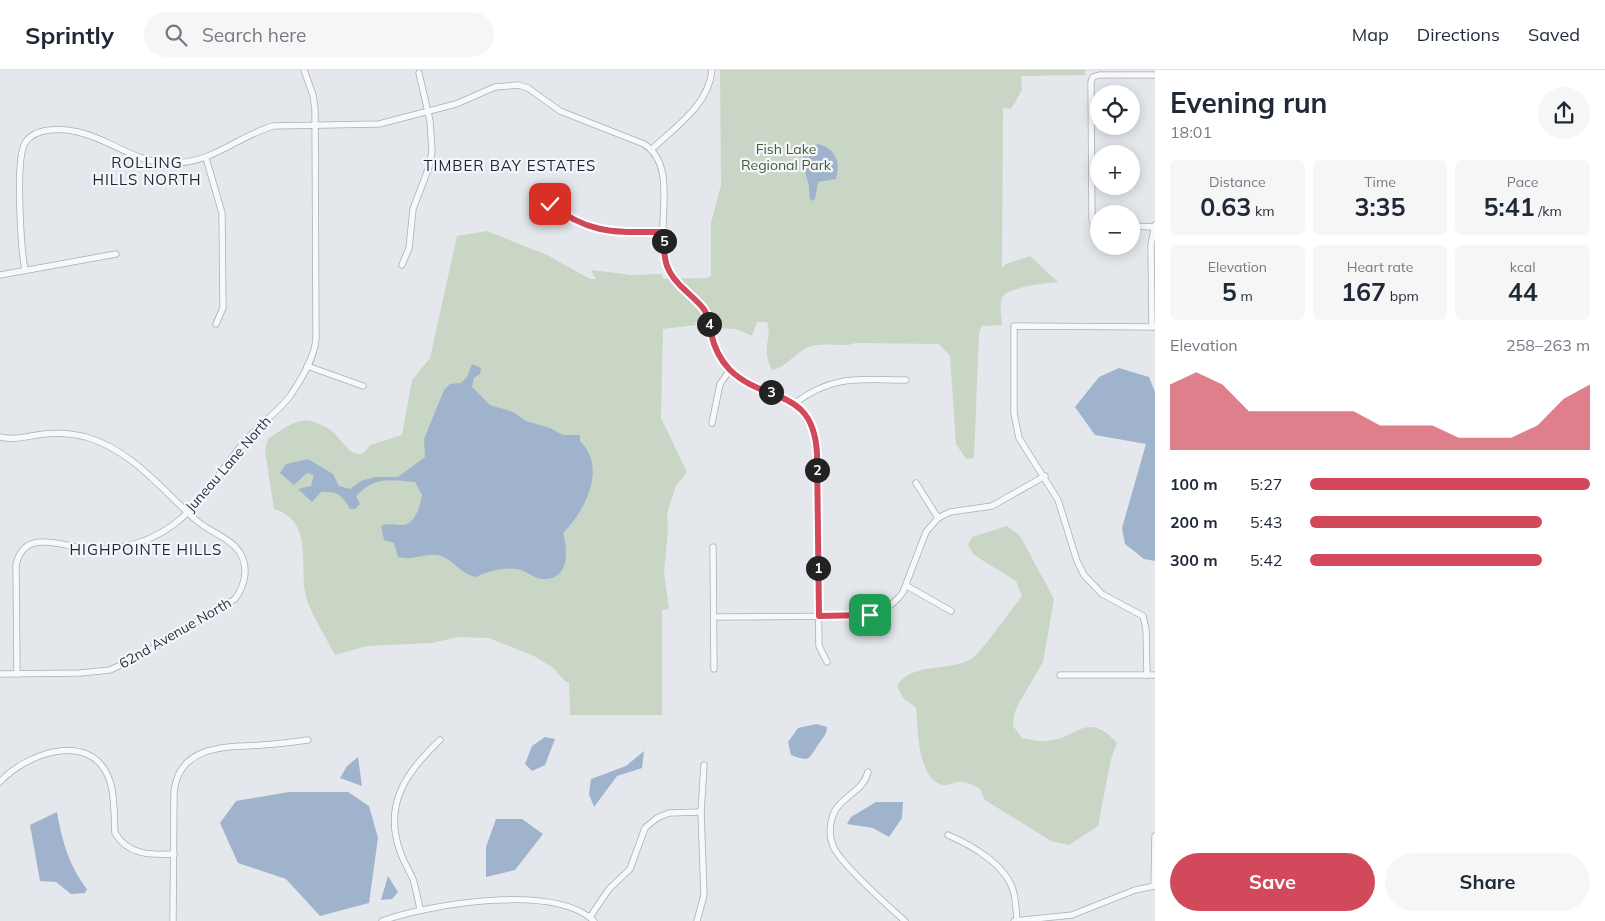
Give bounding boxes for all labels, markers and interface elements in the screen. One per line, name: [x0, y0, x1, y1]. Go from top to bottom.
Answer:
search box: [144, 12, 494, 57]
text: Sprintly: [25, 20, 114, 50]
icon: search: [162, 21, 190, 49]
text: Search here: [202, 23, 306, 47]
text: Map: [1352, 23, 1389, 46]
text: Directions: [1417, 23, 1500, 46]
text: Saved: [1528, 23, 1580, 46]
map controls: [1090, 85, 1140, 255]
button: locate: [1090, 85, 1140, 135]
text: Evening run: [1170, 85, 1327, 120]
button: share: [1538, 87, 1590, 139]
text: 18:01: [1170, 122, 1212, 142]
park label: Fish Lake Regional Park: [741, 140, 832, 174]
button: +: [1090, 145, 1140, 195]
district label: ROLLING HILLS NORTH: [92, 153, 202, 189]
district label: TIMBER BAY ESTATES: [424, 156, 596, 175]
text: Distance: [1209, 173, 1266, 191]
text: Time: [1364, 173, 1396, 191]
text: Pace: [1507, 173, 1538, 191]
pin: [529, 183, 571, 225]
icon: check: [536, 190, 564, 218]
text: 0.63: [1200, 191, 1251, 222]
text: 3:35: [1354, 191, 1406, 222]
text: 5:41: [1484, 191, 1535, 222]
text: km: [1251, 202, 1275, 220]
text: /km: [1535, 202, 1562, 220]
button: −: [1090, 205, 1140, 255]
pin: 5: [652, 228, 676, 254]
text: 5: [660, 232, 669, 250]
text: Elevation: [1208, 258, 1267, 276]
text: Heart rate: [1347, 258, 1413, 276]
text: kcal: [1510, 258, 1535, 276]
text: 5: [1222, 276, 1237, 307]
text: 167: [1341, 276, 1386, 307]
text: 44: [1508, 276, 1538, 307]
text: m: [1237, 287, 1253, 305]
text: bpm: [1386, 287, 1419, 305]
pin: 4: [696, 312, 722, 336]
text: 4: [705, 315, 714, 333]
text: Elevation: [1170, 335, 1238, 355]
text: 258–263 m: [1506, 335, 1590, 355]
pin: 3: [758, 380, 784, 404]
text: 3: [767, 383, 776, 401]
street label: Juneau Lane North: [181, 412, 275, 516]
pin: 2: [804, 458, 830, 482]
text: 2: [813, 461, 822, 479]
text: 100 m: [1170, 474, 1218, 494]
text: 5:27: [1250, 474, 1282, 494]
text: 200 m: [1170, 512, 1218, 532]
text: 5:43: [1250, 512, 1282, 532]
district label: HIGHPOINTE HILLS: [70, 540, 222, 559]
text: 300 m: [1170, 550, 1218, 570]
text: 5:42: [1250, 550, 1282, 570]
pin: 1: [806, 556, 830, 580]
text: 1: [814, 559, 823, 577]
street label: 62nd Avenue North: [116, 594, 234, 672]
pin: [849, 594, 891, 636]
icon: arrive: [856, 601, 884, 629]
button: Save: [1170, 853, 1375, 911]
button: Share: [1385, 853, 1590, 911]

